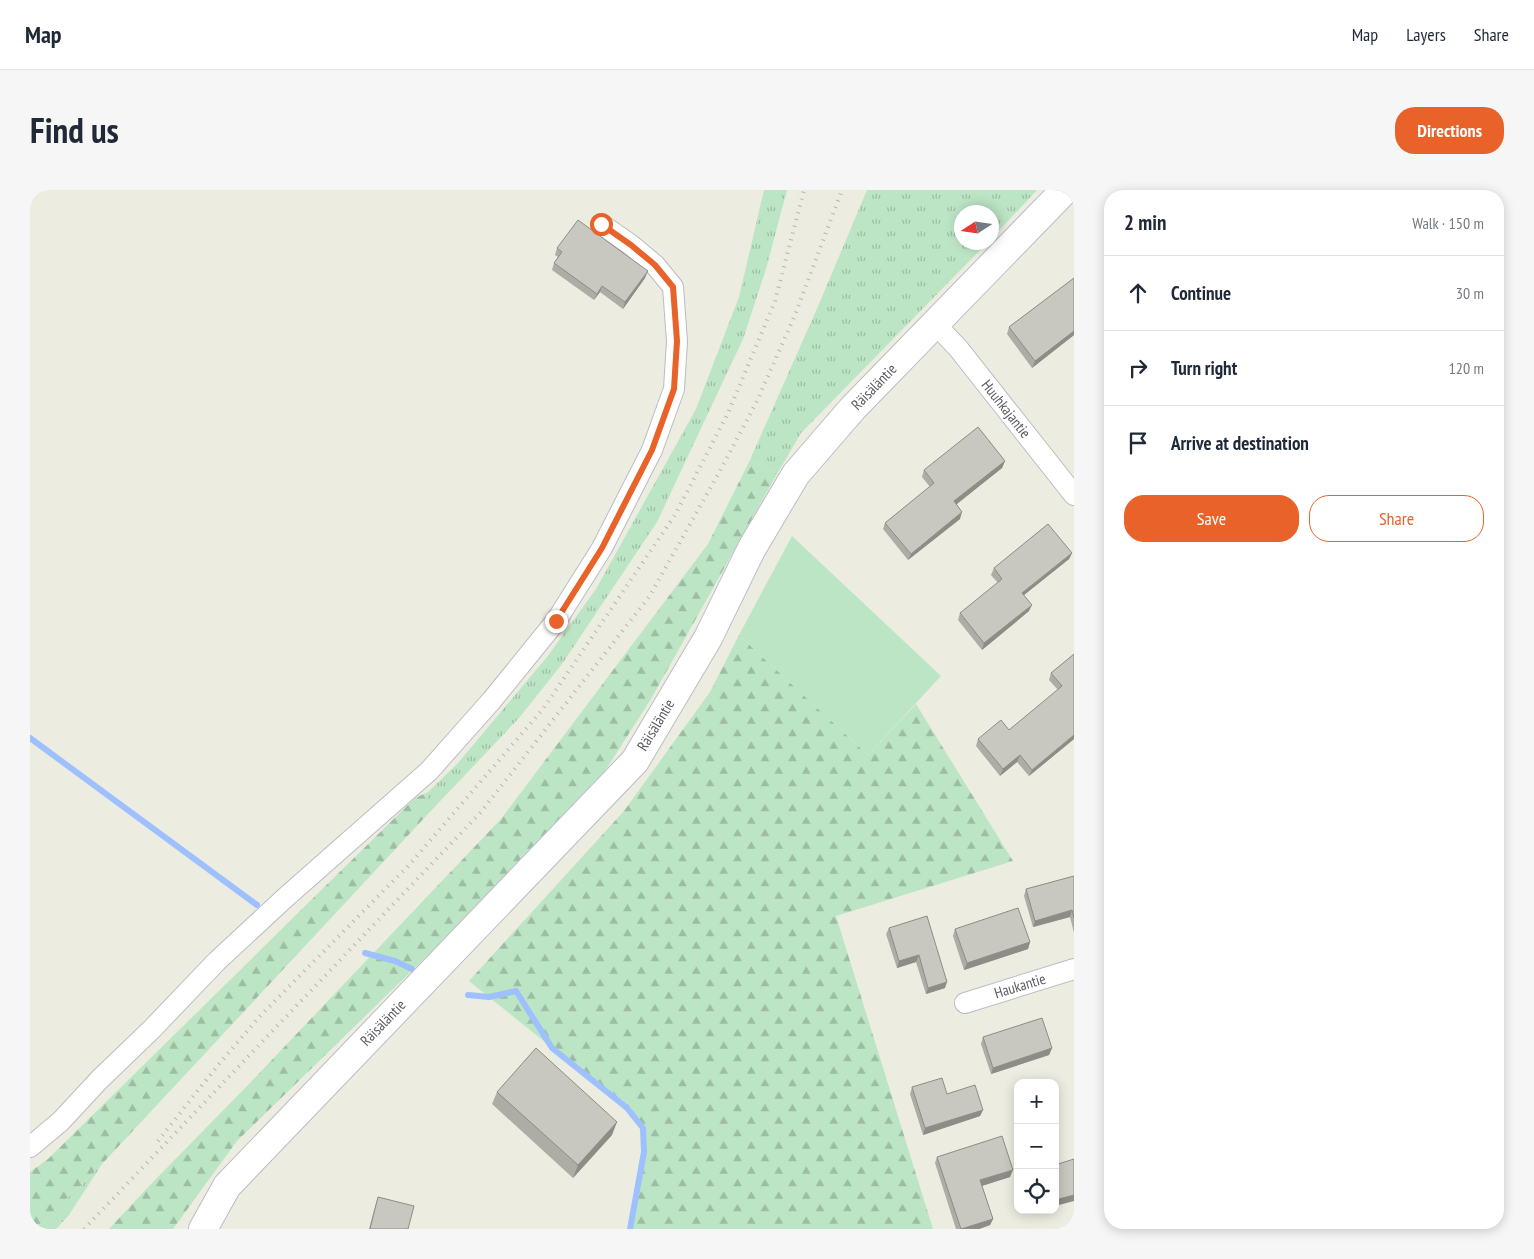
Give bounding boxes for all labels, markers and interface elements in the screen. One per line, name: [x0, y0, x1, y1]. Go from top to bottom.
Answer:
text: Map: [25, 19, 62, 50]
text: Map: [1352, 23, 1378, 46]
text: Layers: [1406, 23, 1446, 46]
text: Share: [1474, 23, 1509, 46]
text: Find us: [30, 107, 119, 153]
button: Directions: [1395, 107, 1504, 154]
north arrow: [954, 205, 999, 250]
text: 2 min: [1124, 209, 1166, 236]
route start: [590, 213, 613, 236]
text: Walk · 150 m: [1412, 213, 1484, 233]
icon: ahead: [1124, 279, 1152, 307]
text: Continue: [1171, 281, 1231, 305]
text: 30 m: [1456, 283, 1484, 303]
icon: right: [1124, 354, 1152, 382]
text: Turn right: [1171, 356, 1237, 380]
text: 120 m: [1449, 358, 1484, 378]
street label: Räisäläntie: [847, 359, 900, 414]
street label: Huuhkajantie: [978, 376, 1035, 442]
icon: arrive: [1124, 429, 1152, 457]
text: Arrive at destination: [1171, 431, 1309, 455]
button: Save: [1124, 495, 1299, 542]
button: Share: [1309, 495, 1484, 542]
route end: [545, 610, 568, 633]
street label: Räisäläntie: [633, 695, 678, 754]
street label: Haukantie: [992, 969, 1048, 1002]
street label: Räisäläntie: [356, 995, 409, 1050]
map controls: [1014, 1079, 1059, 1214]
button: +: [1014, 1079, 1059, 1124]
button: −: [1014, 1124, 1059, 1169]
button: locate: [1014, 1169, 1059, 1214]

